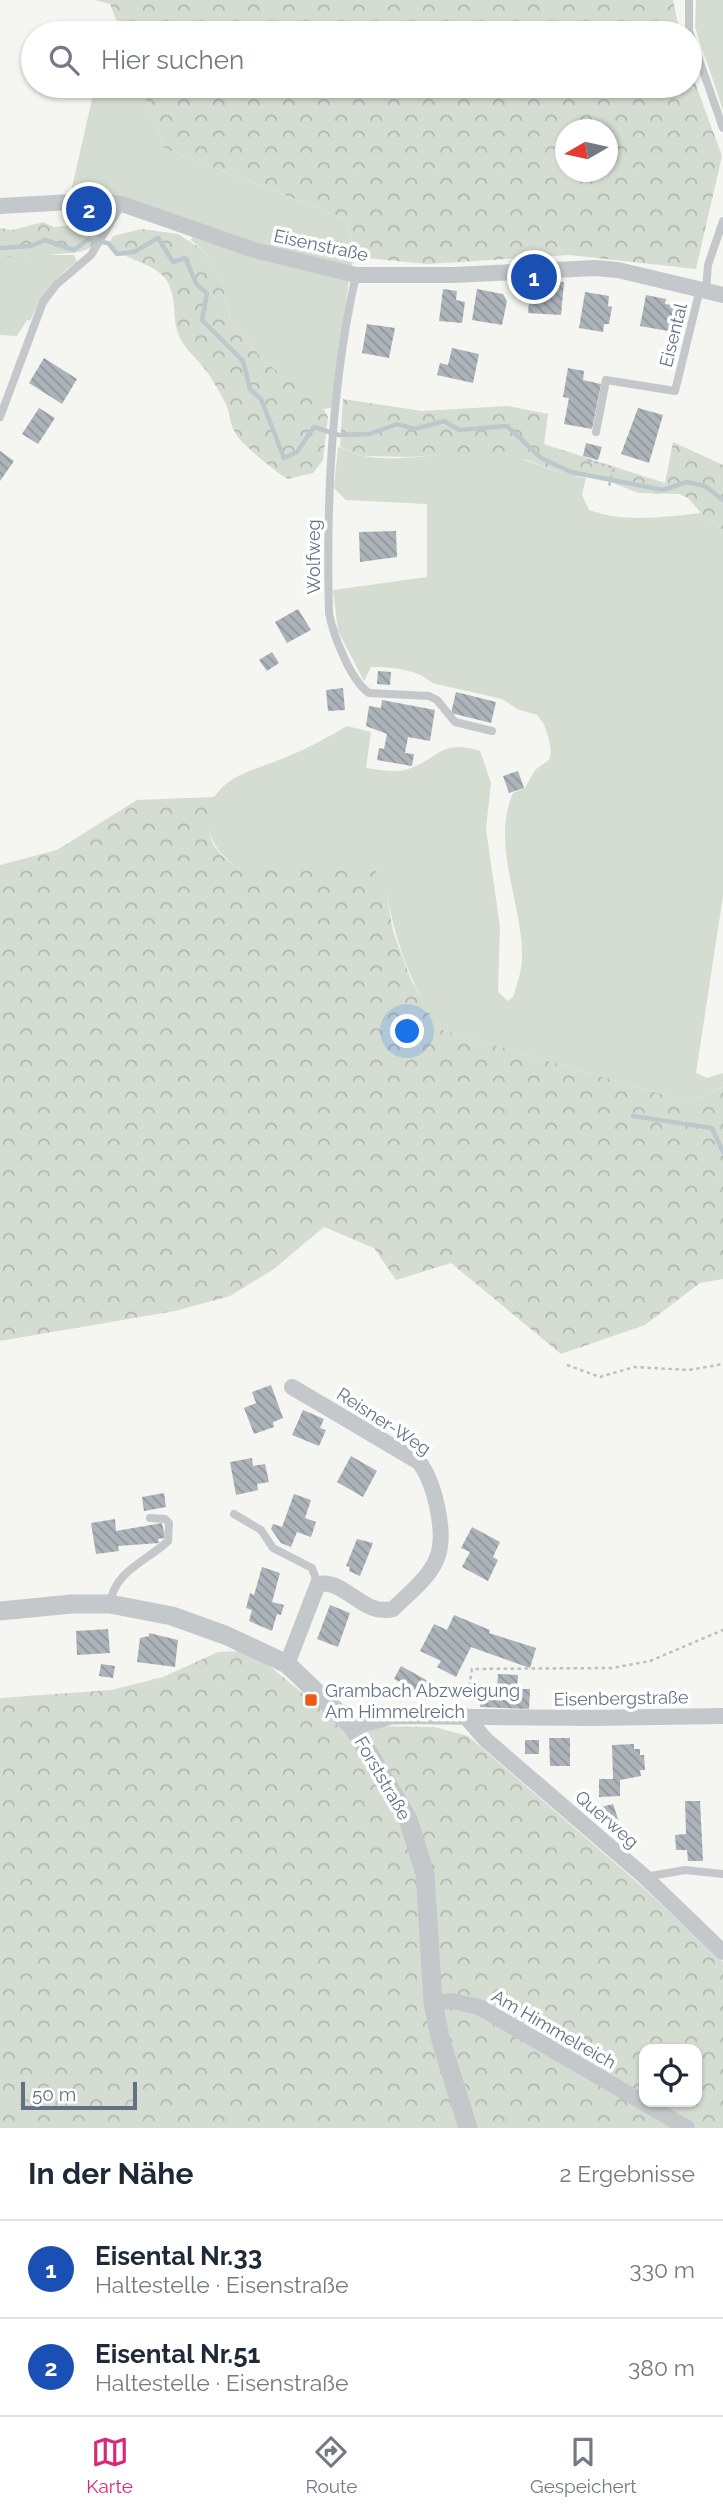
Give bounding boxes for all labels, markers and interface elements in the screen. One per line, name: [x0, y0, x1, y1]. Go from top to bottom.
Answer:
search box: [21, 21, 702, 98]
icon: search: [45, 41, 83, 79]
text: Hier suchen: [101, 45, 244, 75]
north arrow: [555, 119, 618, 182]
pin: 2: [66, 183, 112, 235]
street label: Eisenstraße: [272, 225, 371, 265]
pin: 1: [511, 251, 557, 303]
street label: Eisental: [655, 301, 691, 369]
street label: Wolfweg: [303, 519, 324, 595]
your location: [390, 1014, 424, 1048]
street label: Reisner-Weg: [333, 1383, 435, 1459]
place label: Grambach Abzweigung Am Himmelreich: [325, 1680, 520, 1722]
street label: Eisenbergstraße: [553, 1686, 689, 1710]
marker: Grambach Abzweigung Am Himmelreich: [303, 1692, 319, 1708]
street label: Forststraße: [351, 1732, 416, 1824]
street label: Querweg: [571, 1786, 643, 1852]
street label: Am Himmelreich: [488, 1985, 620, 2073]
map controls: [639, 2044, 702, 2107]
button: locate: [639, 2044, 702, 2107]
scale bar: [21, 2079, 136, 2111]
text: 50 m: [32, 2083, 76, 2105]
text: In der Nähe: [28, 2156, 193, 2191]
text: 2 Ergebnisse: [559, 2160, 695, 2187]
text: Eisental Nr.33: [95, 2241, 262, 2271]
text: 1: [45, 2256, 57, 2283]
text: 330 m: [629, 2256, 695, 2283]
text: Haltestelle · Eisenstraße: [95, 2271, 348, 2298]
text: Eisental Nr.51: [95, 2339, 260, 2369]
text: 2: [45, 2354, 57, 2381]
text: 380 m: [628, 2354, 695, 2381]
text: Haltestelle · Eisenstraße: [95, 2369, 348, 2396]
tab: Karte: [86, 2433, 133, 2497]
tab: Route: [305, 2433, 357, 2497]
tab: Gespeichert: [530, 2433, 637, 2497]

